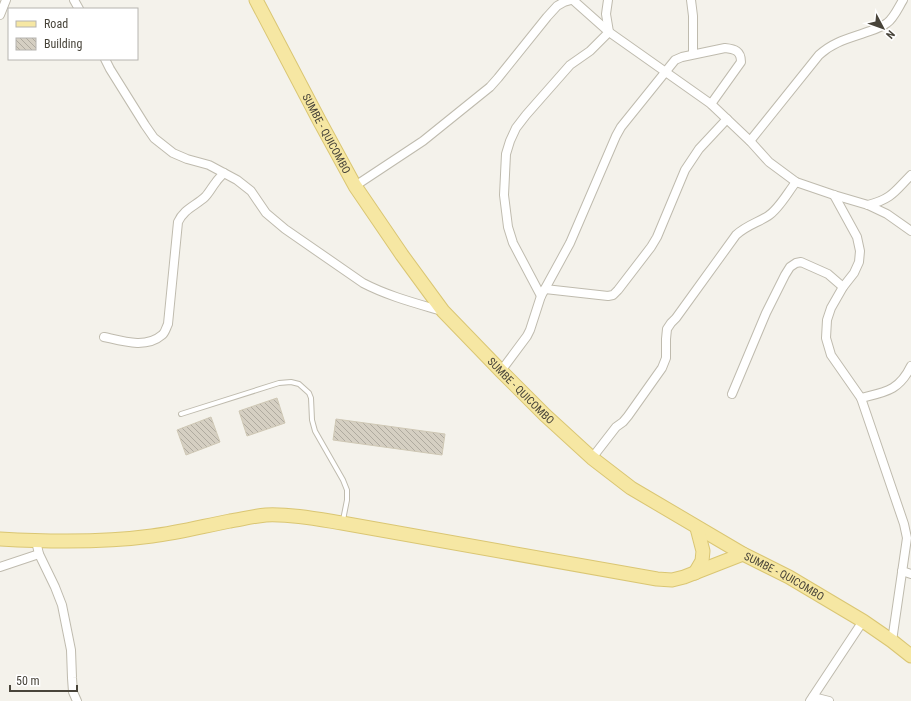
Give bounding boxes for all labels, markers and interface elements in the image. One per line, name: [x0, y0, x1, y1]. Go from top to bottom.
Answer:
legend: [8, 8, 138, 60]
north arrow: [863, 8, 903, 48]
text: Road: [44, 17, 68, 31]
text: N: [883, 27, 897, 41]
text: Building: [44, 37, 82, 51]
street label: SUMBE - QUICOMBO: [299, 92, 353, 176]
street label: SUMBE - QUICOMBO: [484, 355, 557, 427]
street label: SUMBE - QUICOMBO: [742, 550, 826, 603]
scale bar: [10, 667, 77, 693]
text: 50 m: [16, 674, 40, 688]

